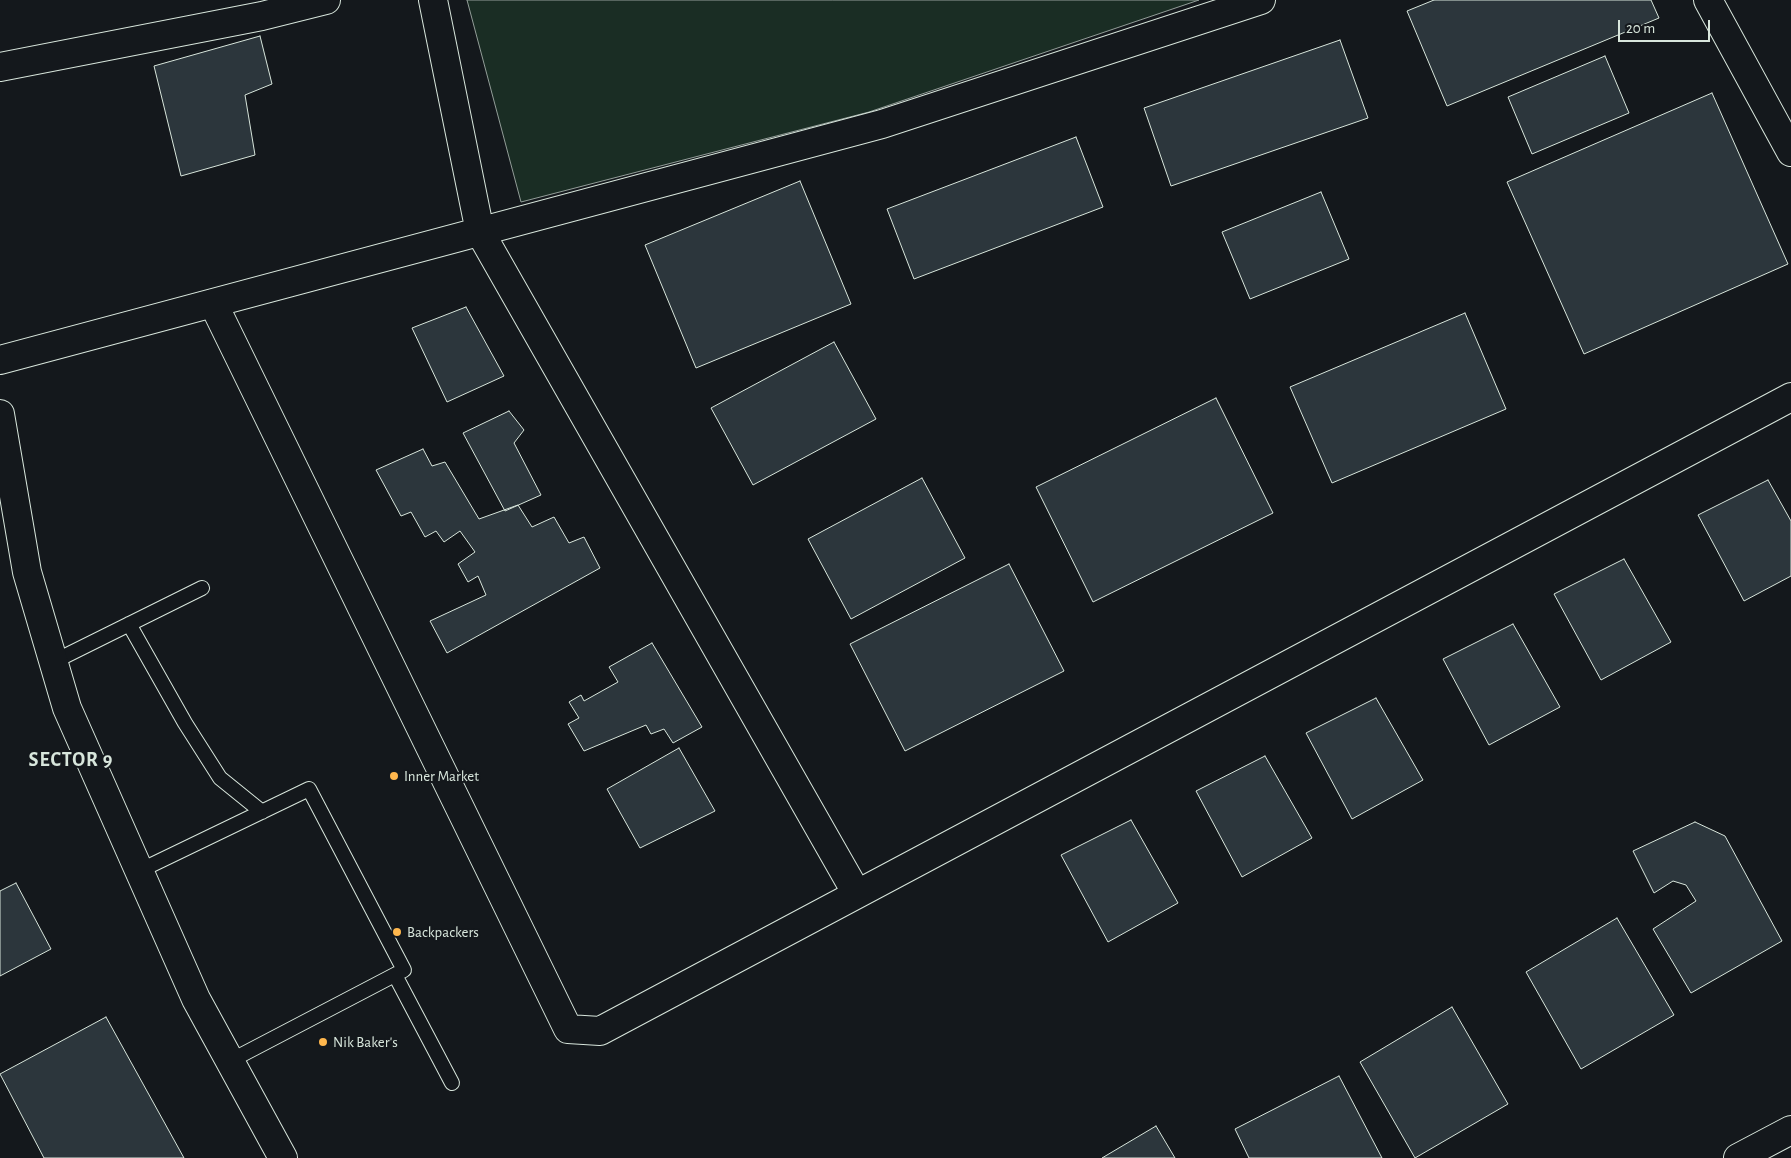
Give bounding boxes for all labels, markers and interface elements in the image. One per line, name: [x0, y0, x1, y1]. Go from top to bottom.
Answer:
scale bar: [1621, 10, 1714, 42]
text: 20 m: [1626, 21, 1655, 36]
district label: SECTOR 9: [28, 748, 114, 772]
place label: Inner Market: [404, 767, 479, 785]
marker: Inner Market: [388, 770, 400, 782]
place label: Backpackers: [407, 923, 479, 941]
marker: Backpackers: [391, 926, 403, 938]
place label: Nik Baker's: [333, 1033, 398, 1051]
marker: Nik Baker's: [317, 1036, 329, 1048]

